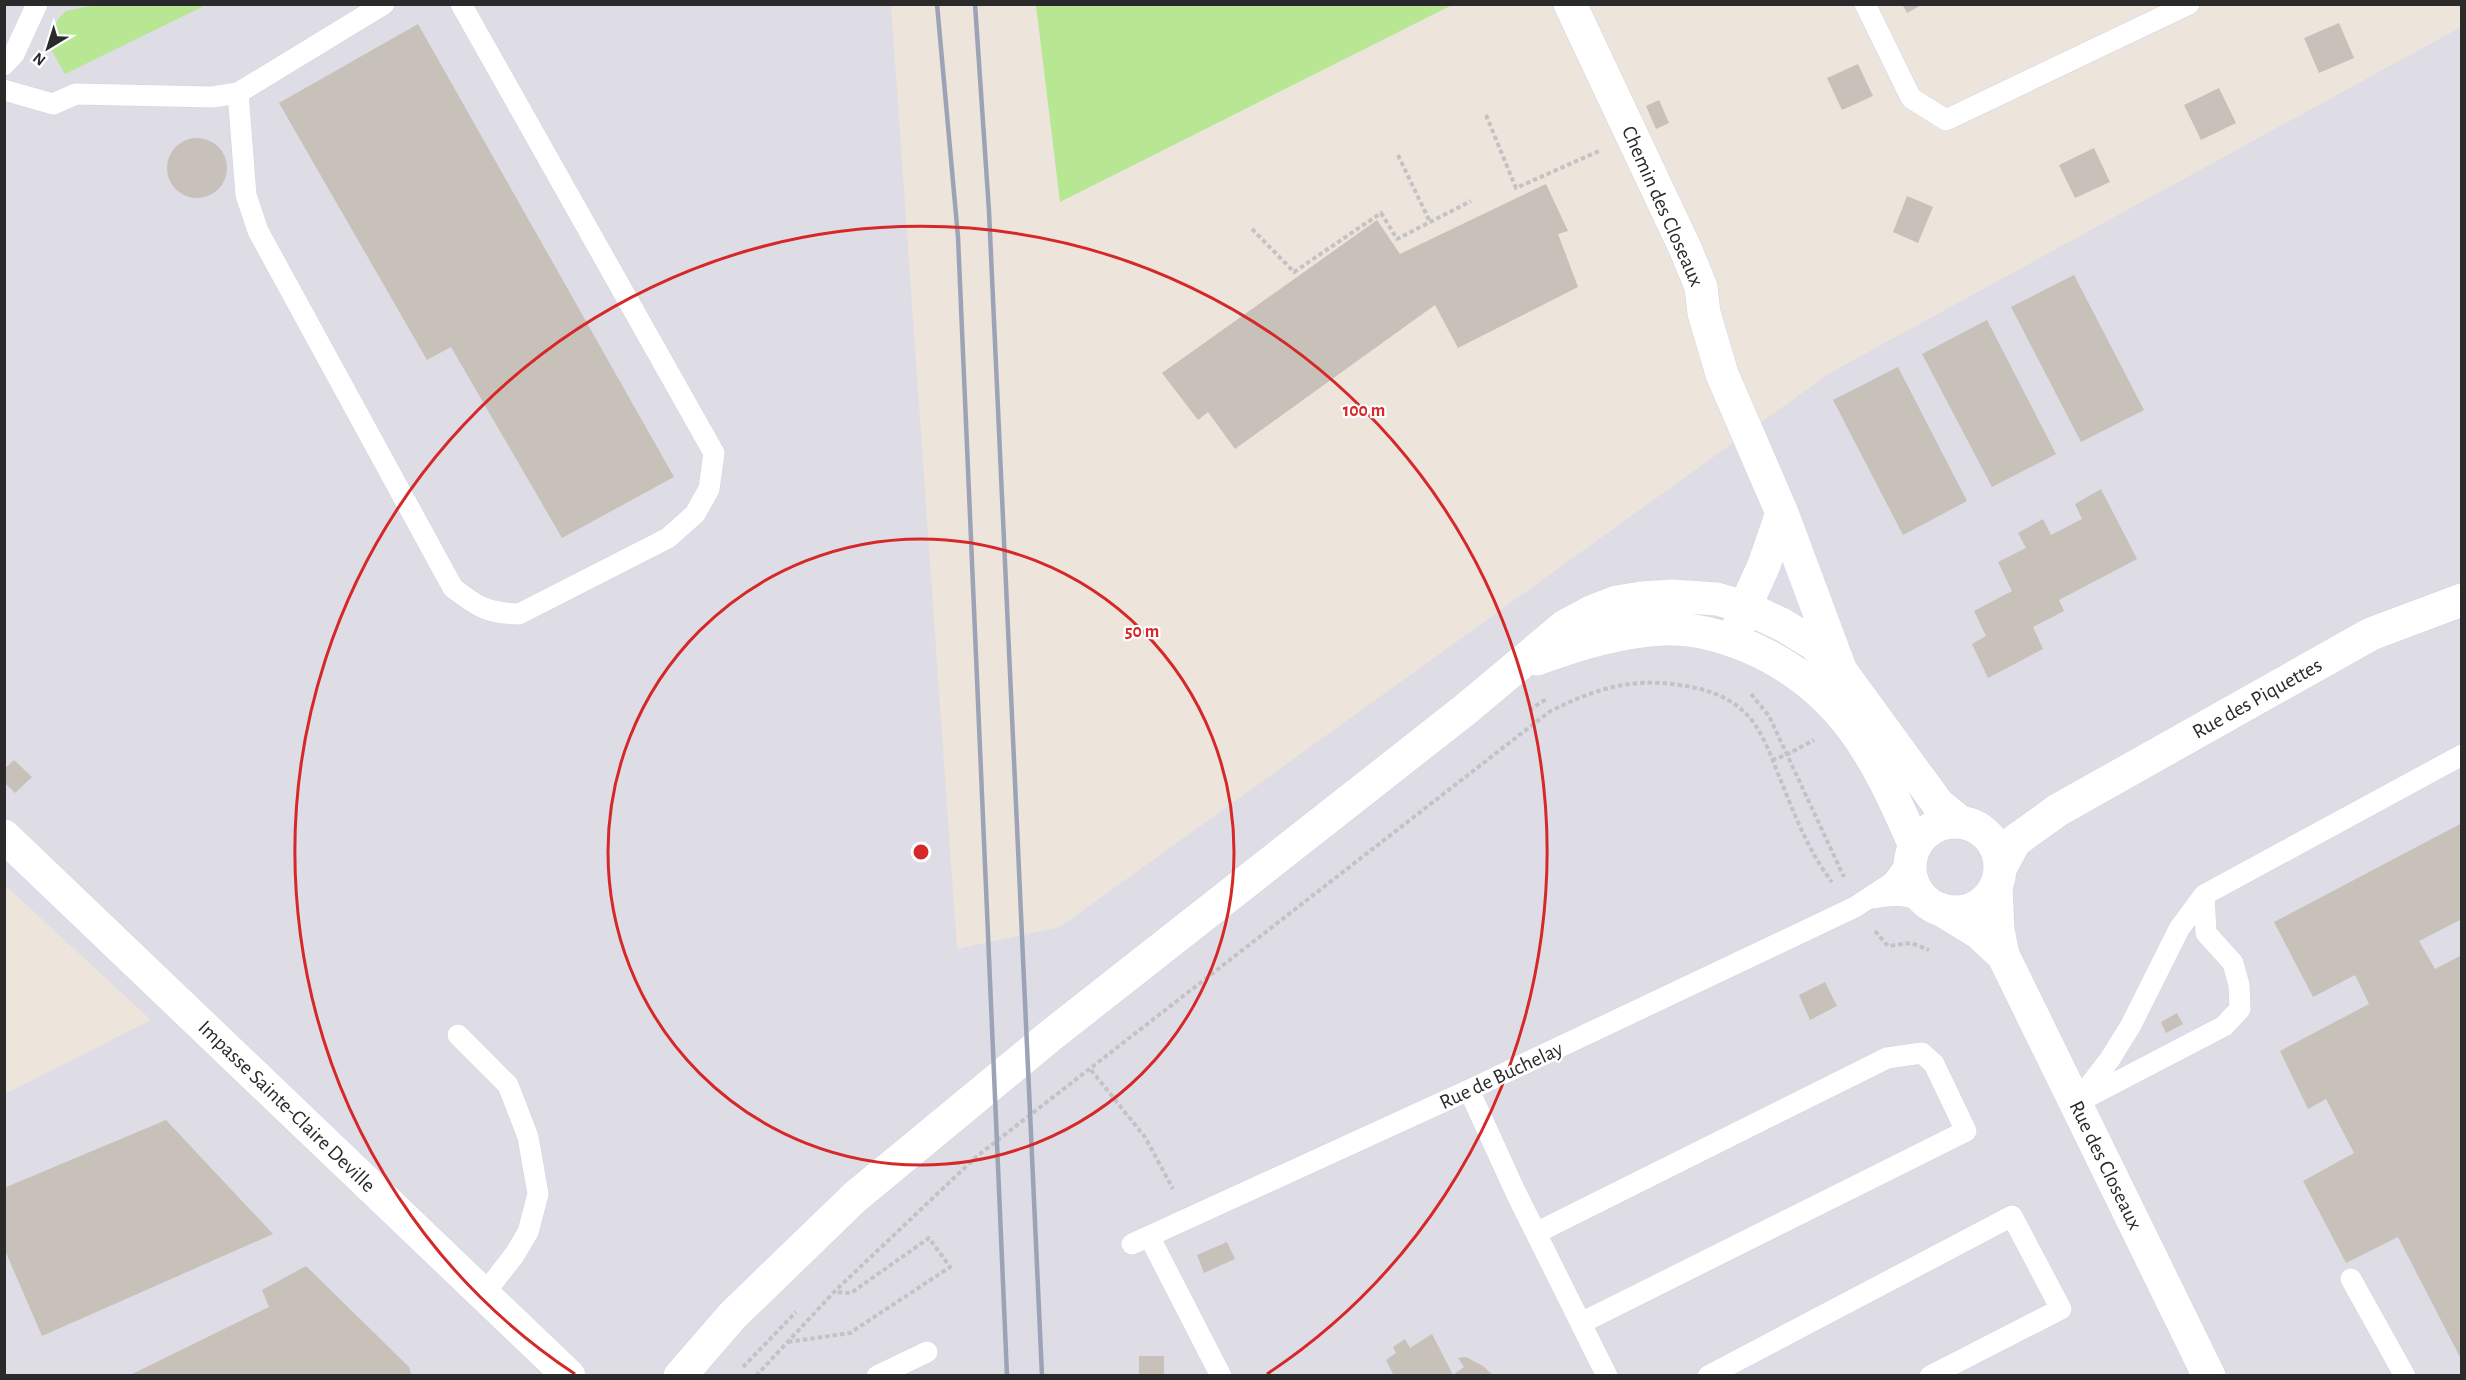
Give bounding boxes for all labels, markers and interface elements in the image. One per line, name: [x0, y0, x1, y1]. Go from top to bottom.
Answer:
north arrow: [18, 18, 78, 78]
text: N: [30, 49, 49, 69]
street label: Chemin des Closeaux: [1618, 123, 1707, 289]
text: 100 m: [1343, 402, 1385, 420]
text: 50 m: [1125, 623, 1159, 641]
street label: Rue des Piquettes: [2189, 654, 2326, 743]
centre of rings: [911, 842, 931, 862]
street label: Impasse Sainte-Claire Deville: [194, 1016, 379, 1196]
street label: Rue de Buchelay: [1436, 1038, 1566, 1113]
street label: Rue des Closeaux: [2065, 1098, 2146, 1233]

